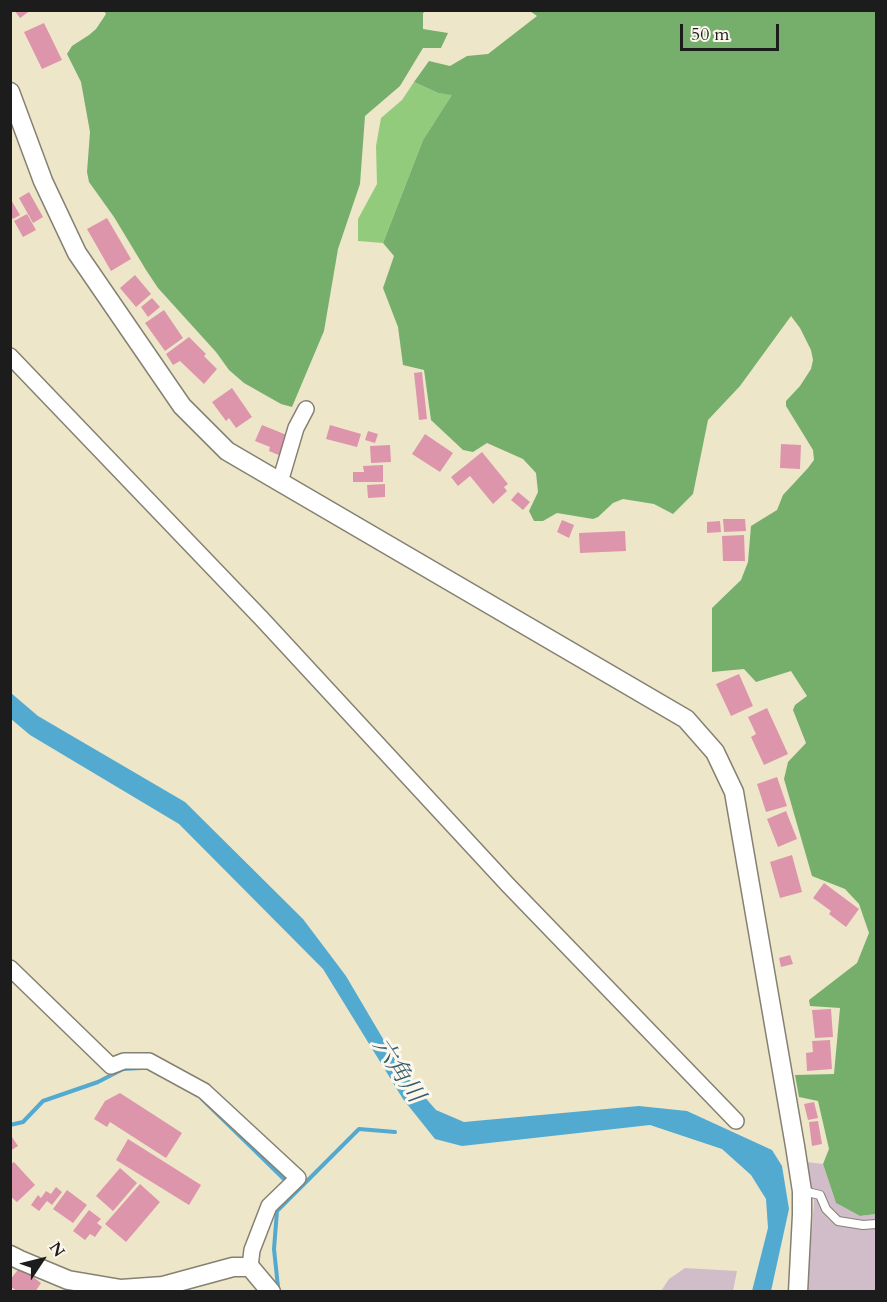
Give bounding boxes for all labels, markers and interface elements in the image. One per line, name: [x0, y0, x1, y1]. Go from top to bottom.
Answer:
scale bar: [683, 12, 782, 50]
text: 50 m: [691, 22, 730, 47]
water label: 六角川: [365, 1033, 429, 1109]
north arrow: [12, 1230, 72, 1290]
text: N: [44, 1238, 70, 1262]

